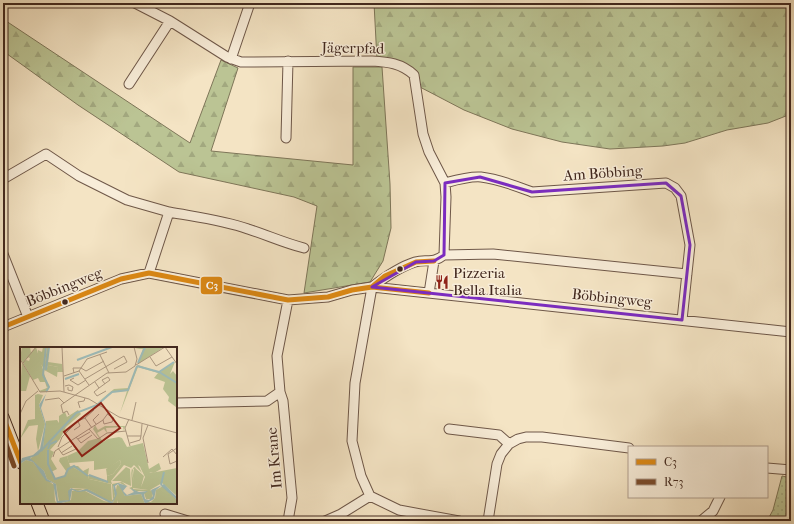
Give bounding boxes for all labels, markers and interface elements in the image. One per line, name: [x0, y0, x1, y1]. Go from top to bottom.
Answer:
street label: Jägerpfad: [321, 38, 385, 58]
street label: Am Böbbing: [562, 161, 644, 185]
street label: Böbbingweg: [23, 263, 106, 310]
unlabelled marker: [395, 264, 405, 274]
place label: Pizzeria Bella Italia: [453, 264, 523, 299]
restaurant icon: Pizzeria Bella Italia: [434, 274, 450, 290]
line badge: C3: [200, 276, 223, 295]
text: C3: [206, 279, 218, 292]
street label: Böbbingweg: [571, 285, 654, 311]
unlabelled marker: [60, 297, 70, 307]
inset map: [20, 347, 177, 504]
street label: Im Krane: [262, 426, 286, 490]
legend: [628, 446, 768, 498]
text: C3: [664, 455, 677, 469]
text: R73: [664, 475, 683, 489]

